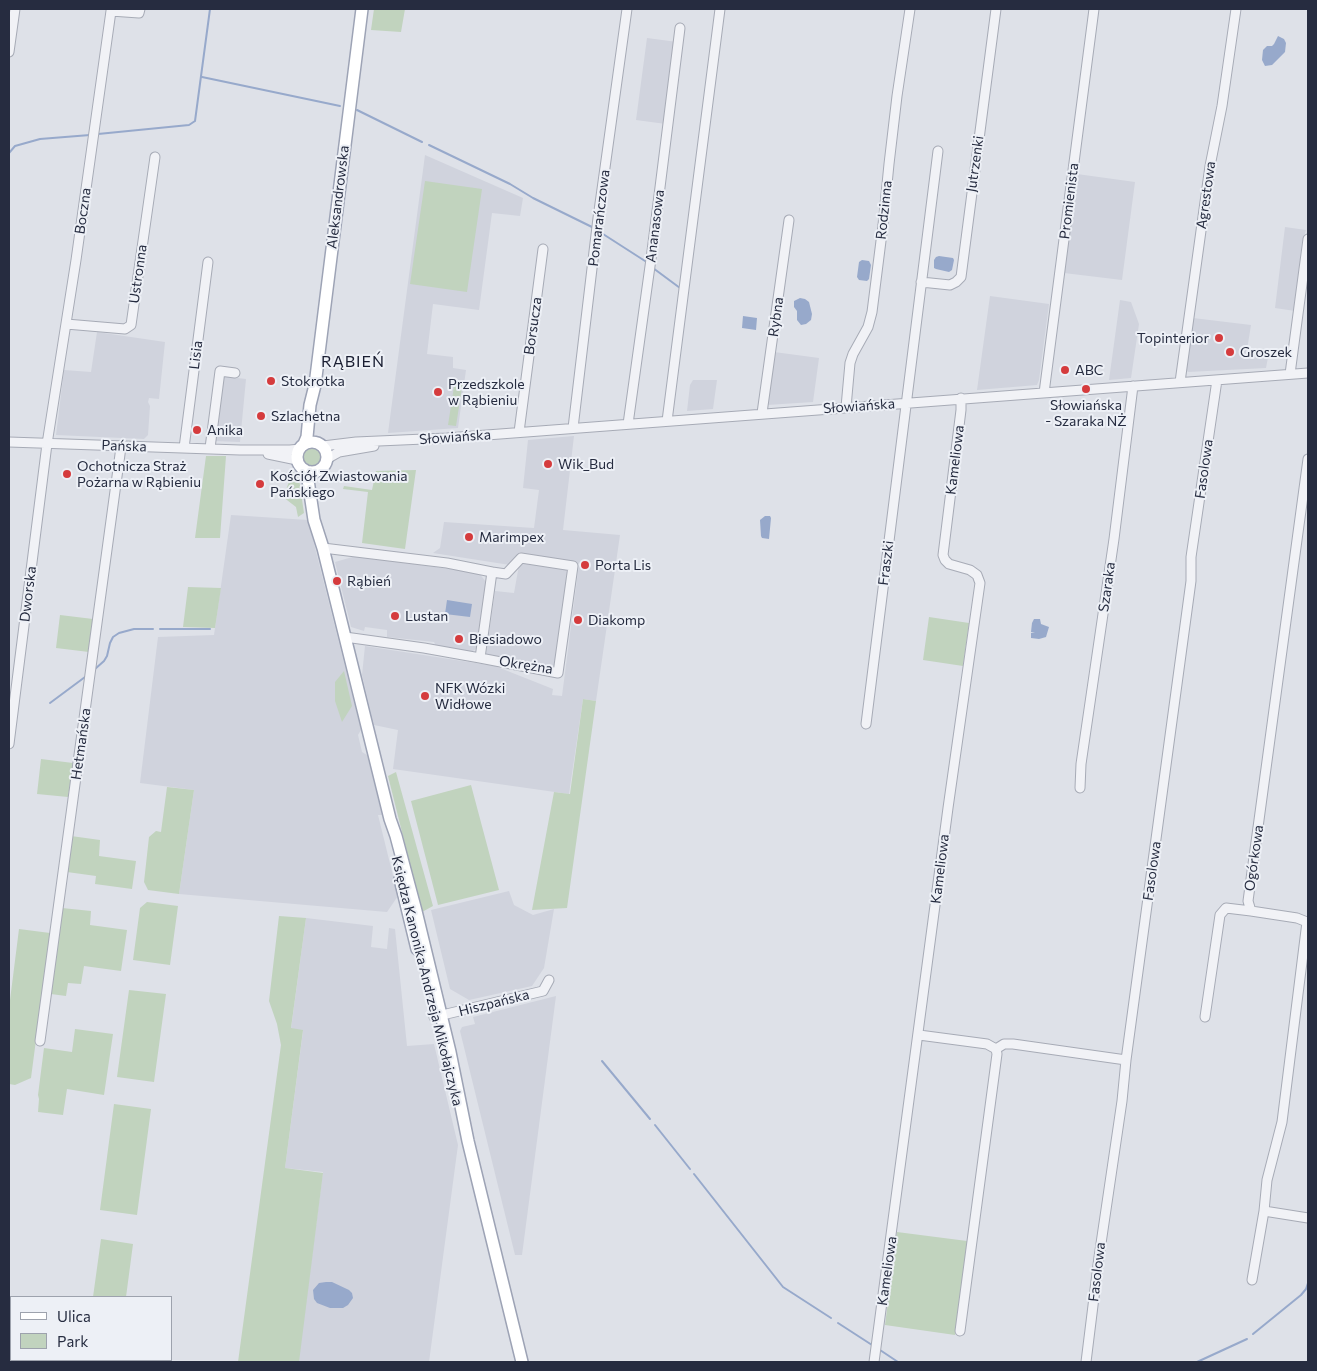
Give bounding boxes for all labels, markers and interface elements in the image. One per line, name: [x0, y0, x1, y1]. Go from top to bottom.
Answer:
street label: Jutrzenki: [963, 135, 987, 193]
street label: Aleksandrowska: [323, 144, 353, 250]
street label: Agrestowa: [1193, 160, 1219, 230]
street label: Promienista: [1056, 162, 1082, 240]
street label: Pomarańczowa: [585, 169, 613, 267]
street label: Rodzinna: [873, 180, 895, 240]
street label: Boczna: [71, 187, 95, 235]
street label: Ananasowa: [642, 189, 668, 263]
street label: Ustronna: [126, 243, 150, 305]
street label: Borsucza: [521, 296, 545, 356]
street label: Rybna: [765, 296, 787, 338]
place label: Topinterior: [1137, 330, 1209, 346]
marker: Topinterior: [1213, 332, 1225, 344]
street label: Lisia: [186, 340, 206, 370]
place label: Groszek: [1240, 344, 1292, 360]
marker: Groszek: [1224, 346, 1236, 358]
district label: RĄBIEŃ: [320, 352, 386, 372]
place label: ABC: [1075, 362, 1103, 378]
marker: ABC: [1059, 364, 1071, 376]
place label: Stokrotka: [281, 373, 345, 389]
marker: Stokrotka: [265, 375, 277, 387]
place label: Przedszkole w Rąbieniu: [448, 376, 525, 408]
marker: Słowiańska - Szaraka NŻ: [1080, 383, 1092, 395]
marker: Przedszkole w Rąbieniu: [432, 386, 444, 398]
street label: Słowiańska: [823, 395, 895, 417]
place label: Słowiańska - Szaraka NŻ: [1045, 397, 1127, 430]
place label: Szlachetna: [271, 408, 340, 424]
marker: Szlachetna: [255, 410, 267, 422]
place label: Anika: [207, 422, 243, 438]
marker: Anika: [191, 424, 203, 436]
street label: Kameliowa: [942, 424, 968, 496]
street label: Słowiańska: [419, 426, 491, 448]
street label: Pańska: [101, 437, 147, 455]
street label: Fasolowa: [1192, 438, 1216, 500]
place label: Wik_Bud: [558, 456, 614, 472]
place label: Ochotnicza Straż Pożarna w Rąbieniu: [77, 458, 201, 491]
marker: Wik_Bud: [542, 458, 554, 470]
marker: Ochotnicza Straż Pożarna w Rąbieniu: [61, 468, 73, 480]
place label: Kościół Zwiastowania Pańskiego: [270, 468, 408, 501]
marker: Kościół Zwiastowania Pańskiego: [254, 478, 266, 490]
place label: Marimpex: [479, 529, 544, 545]
marker: Marimpex: [463, 531, 475, 543]
street label: Fraszki: [875, 540, 897, 586]
place label: Porta Lis: [595, 557, 651, 573]
marker: Porta Lis: [579, 559, 591, 571]
street label: Szaraka: [1095, 561, 1119, 613]
street label: Dworska: [16, 565, 40, 623]
place label: Rąbień: [347, 573, 391, 589]
marker: Rąbień: [331, 575, 343, 587]
place label: Lustan: [405, 608, 448, 624]
marker: Lustan: [389, 610, 401, 622]
place label: Diakomp: [588, 612, 645, 628]
marker: Diakomp: [572, 614, 584, 626]
place label: Biesiadowo: [469, 631, 542, 647]
marker: Biesiadowo: [453, 633, 465, 645]
street label: Okrężna: [498, 652, 554, 678]
place label: NFK Wózki Widłowe: [435, 680, 505, 712]
marker: NFK Wózki Widłowe: [419, 690, 431, 702]
street label: Hetmańska: [68, 707, 94, 781]
street label: Ogórkowa: [1241, 824, 1267, 892]
street label: Kameliowa: [927, 833, 953, 905]
street label: Fasolowa: [1140, 840, 1164, 902]
street label: Księdza Kanonika Andrzeja Mikołajczyka: [388, 854, 466, 1108]
street label: Hiszpańska: [457, 986, 531, 1020]
street label: Kameliowa: [874, 1235, 900, 1307]
street label: Fasolowa: [1085, 1241, 1109, 1303]
legend: [10, 1296, 172, 1361]
text: Ulica: [57, 1307, 91, 1325]
text: Park: [57, 1332, 88, 1350]

